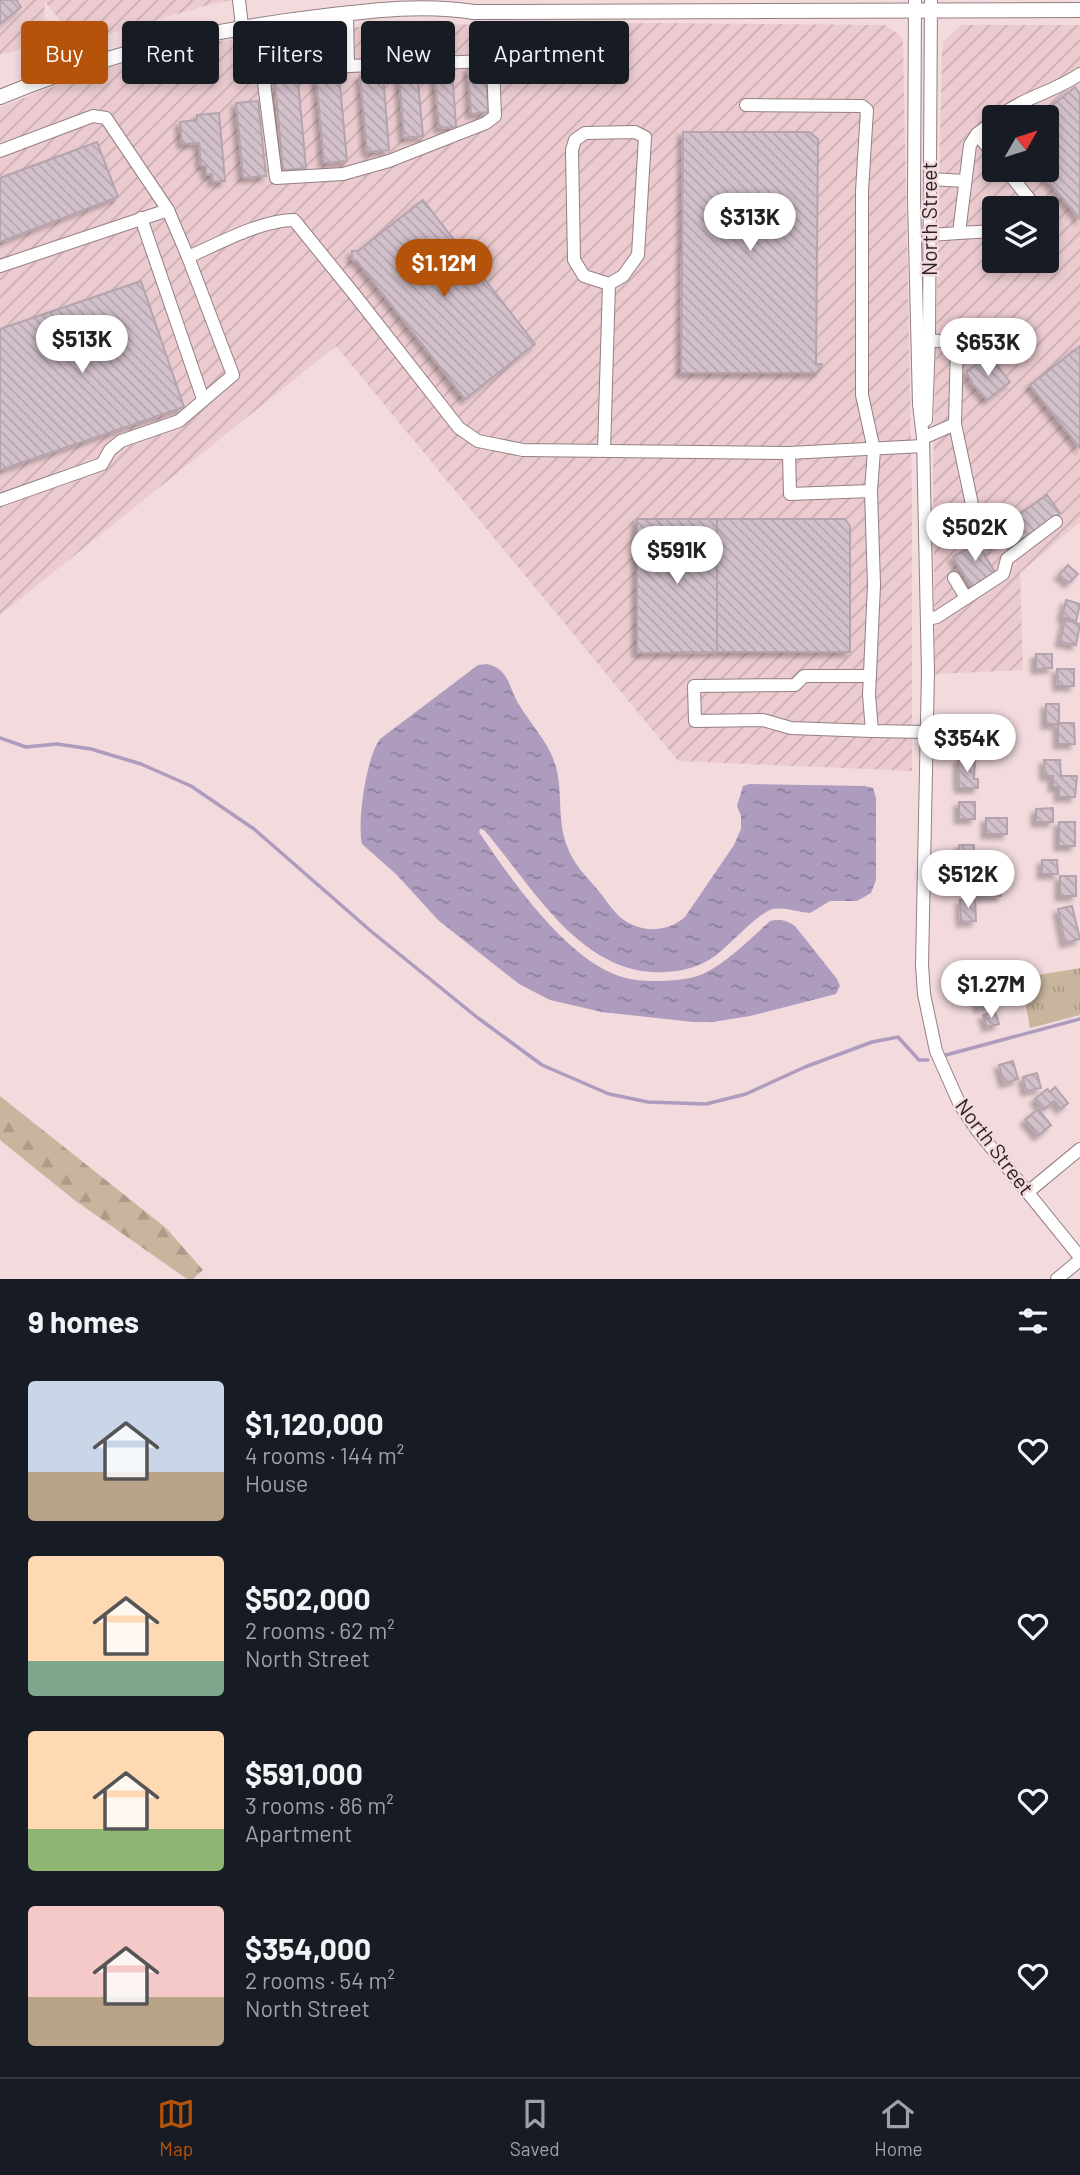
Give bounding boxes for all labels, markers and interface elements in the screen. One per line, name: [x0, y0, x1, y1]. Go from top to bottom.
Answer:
chip: Buy: [21, 21, 108, 84]
chip: Rent: [122, 21, 219, 84]
chip: Filters: [233, 21, 347, 84]
chip: New: [361, 21, 455, 84]
chip: Apartment: [469, 21, 629, 84]
north arrow: [982, 105, 1059, 182]
map controls: [982, 105, 1059, 273]
street label: North Street: [916, 162, 941, 276]
pin: $313K: [701, 194, 799, 253]
button: layers: [982, 196, 1059, 273]
text: $313K: [720, 202, 780, 230]
pin: $1.12M: [387, 240, 501, 299]
text: $1.12M: [412, 248, 476, 276]
pin: $513K: [33, 316, 131, 375]
pin: $653K: [939, 318, 1037, 378]
text: $513K: [52, 324, 112, 352]
text: $653K: [956, 327, 1020, 355]
pin: $502K: [926, 504, 1024, 563]
text: $502K: [942, 512, 1008, 540]
pin: $591K: [628, 526, 726, 586]
text: $591K: [647, 535, 707, 563]
pin: $354K: [918, 714, 1016, 774]
text: $354K: [934, 723, 1000, 751]
pin: $512K: [919, 850, 1017, 910]
text: $512K: [938, 859, 998, 887]
pin: $1.27M: [934, 960, 1048, 1020]
text: $1.27M: [957, 969, 1025, 997]
street label: North Street: [951, 1093, 1040, 1199]
icon: filters: [1014, 1302, 1052, 1340]
text: 9 homes: [28, 1303, 139, 1339]
text: $1,120,000: [245, 1405, 384, 1441]
icon: home: [84, 1409, 168, 1493]
icon: heart: [1014, 1432, 1052, 1470]
text: 4 rooms · 144 m²: [245, 1441, 404, 1469]
text: House: [245, 1469, 308, 1497]
text: $502,000: [245, 1580, 371, 1616]
icon: home: [84, 1584, 168, 1668]
icon: heart: [1014, 1607, 1052, 1645]
text: 2 rooms · 62 m²: [245, 1616, 395, 1644]
text: North Street: [245, 1644, 370, 1672]
text: $591,000: [245, 1755, 363, 1791]
icon: home: [84, 1759, 168, 1843]
icon: heart: [1014, 1782, 1052, 1820]
text: 3 rooms · 86 m²: [245, 1791, 394, 1819]
text: Apartment: [245, 1819, 352, 1847]
text: $354,000: [245, 1930, 371, 1966]
icon: home: [84, 1934, 168, 2018]
icon: heart: [1014, 1957, 1052, 1995]
text: 2 rooms · 54 m²: [245, 1966, 395, 1994]
text: North Street: [245, 1994, 370, 2022]
tab: Map: [157, 2095, 195, 2160]
tab: Saved: [510, 2095, 560, 2160]
tab: Home: [874, 2095, 923, 2160]

